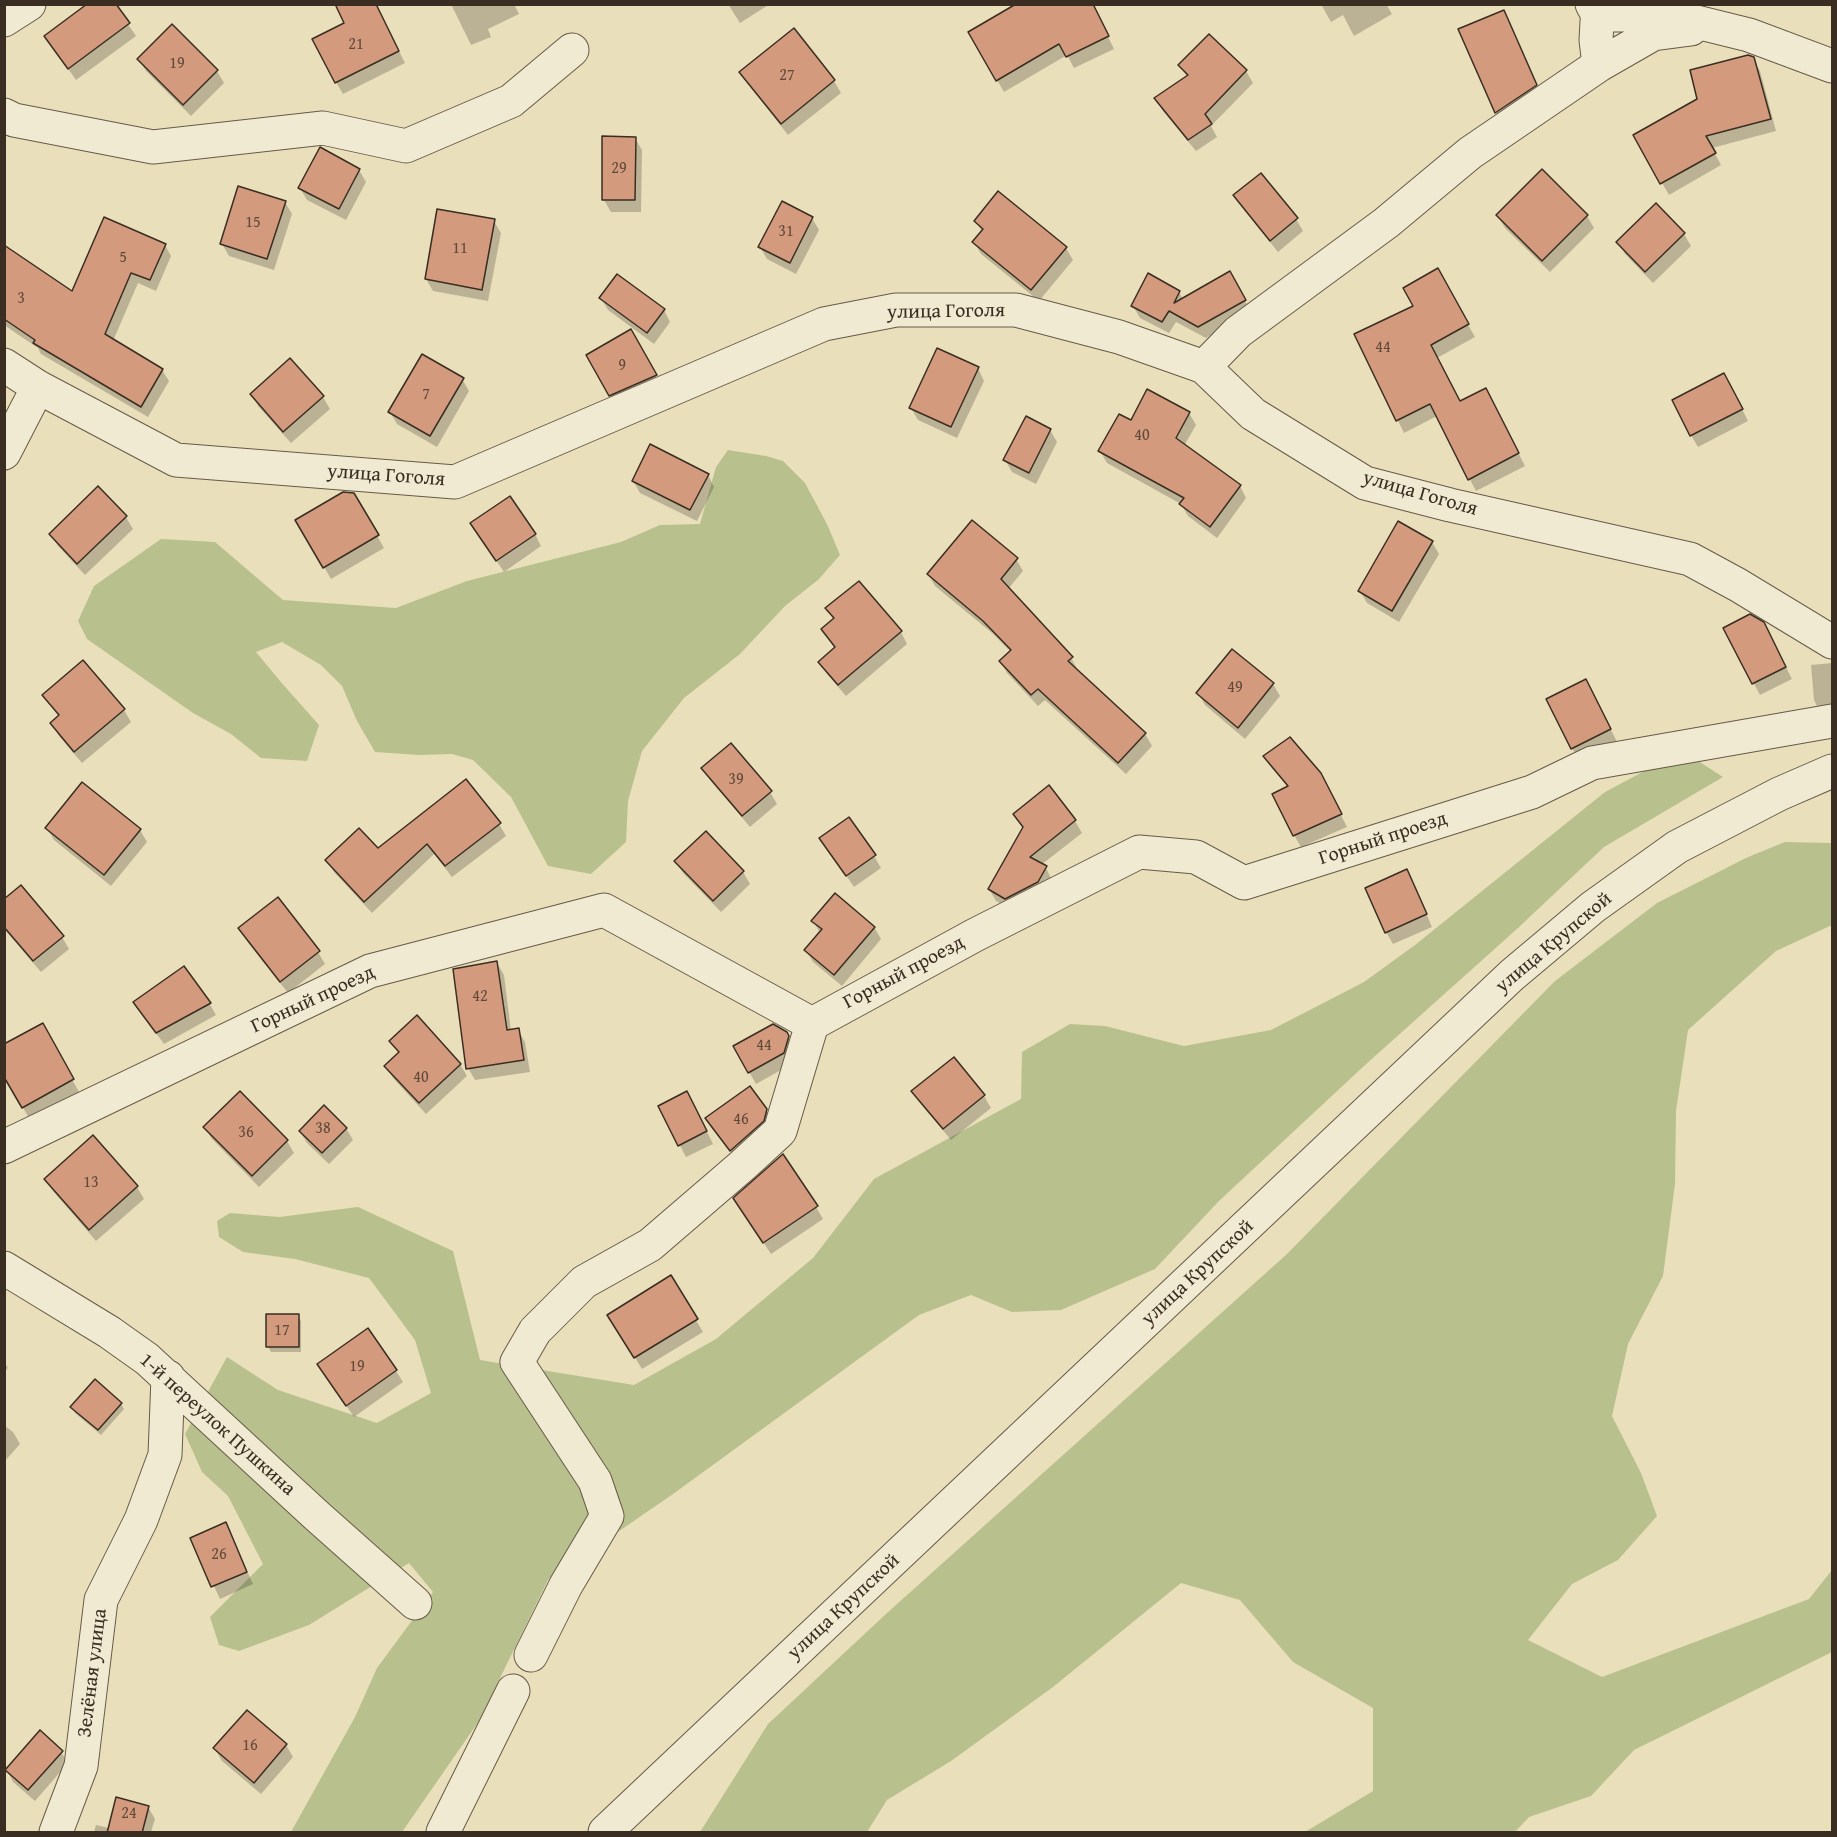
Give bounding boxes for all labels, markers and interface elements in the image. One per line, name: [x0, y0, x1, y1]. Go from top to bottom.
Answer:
house number: 21: [348, 35, 364, 55]
house number: 19: [169, 54, 185, 74]
house number: 27: [779, 66, 795, 86]
house number: 29: [611, 159, 627, 179]
house number: 15: [245, 213, 261, 233]
house number: 31: [778, 222, 794, 242]
house number: 11: [452, 239, 468, 259]
house number: 5: [119, 248, 127, 268]
house number: 3: [17, 289, 25, 309]
street label: улица Гоголя: [887, 299, 1005, 325]
house number: 44: [1375, 338, 1391, 358]
house number: 9: [618, 356, 626, 376]
house number: 7: [422, 385, 430, 405]
house number: 40: [1134, 426, 1150, 446]
street label: улица Гоголя: [326, 460, 446, 492]
street label: улица Гоголя: [1360, 466, 1480, 522]
house number: 49: [1227, 678, 1243, 698]
house number: 39: [728, 770, 744, 790]
street label: Горный проезд: [1316, 807, 1450, 871]
street label: улица Крупской: [1491, 887, 1617, 999]
street label: Горный проезд: [839, 931, 969, 1015]
street label: Горный проезд: [247, 961, 379, 1039]
house number: 42: [472, 987, 488, 1007]
house number: 44: [756, 1036, 772, 1056]
house number: 40: [413, 1068, 429, 1088]
house number: 46: [733, 1110, 749, 1130]
house number: 38: [315, 1119, 331, 1139]
house number: 36: [238, 1123, 254, 1143]
house number: 13: [83, 1173, 99, 1193]
street label: улица Крупской: [1137, 1215, 1259, 1331]
house number: 17: [274, 1321, 290, 1341]
street label: 1-й переулок Пушкина: [134, 1349, 300, 1501]
house number: 19: [349, 1357, 365, 1377]
house number: 26: [211, 1545, 227, 1565]
street label: улица Крупской: [783, 1549, 905, 1665]
street label: Зелёная улица: [73, 1607, 113, 1739]
house number: 16: [242, 1736, 258, 1756]
house number: 24: [121, 1804, 137, 1824]

